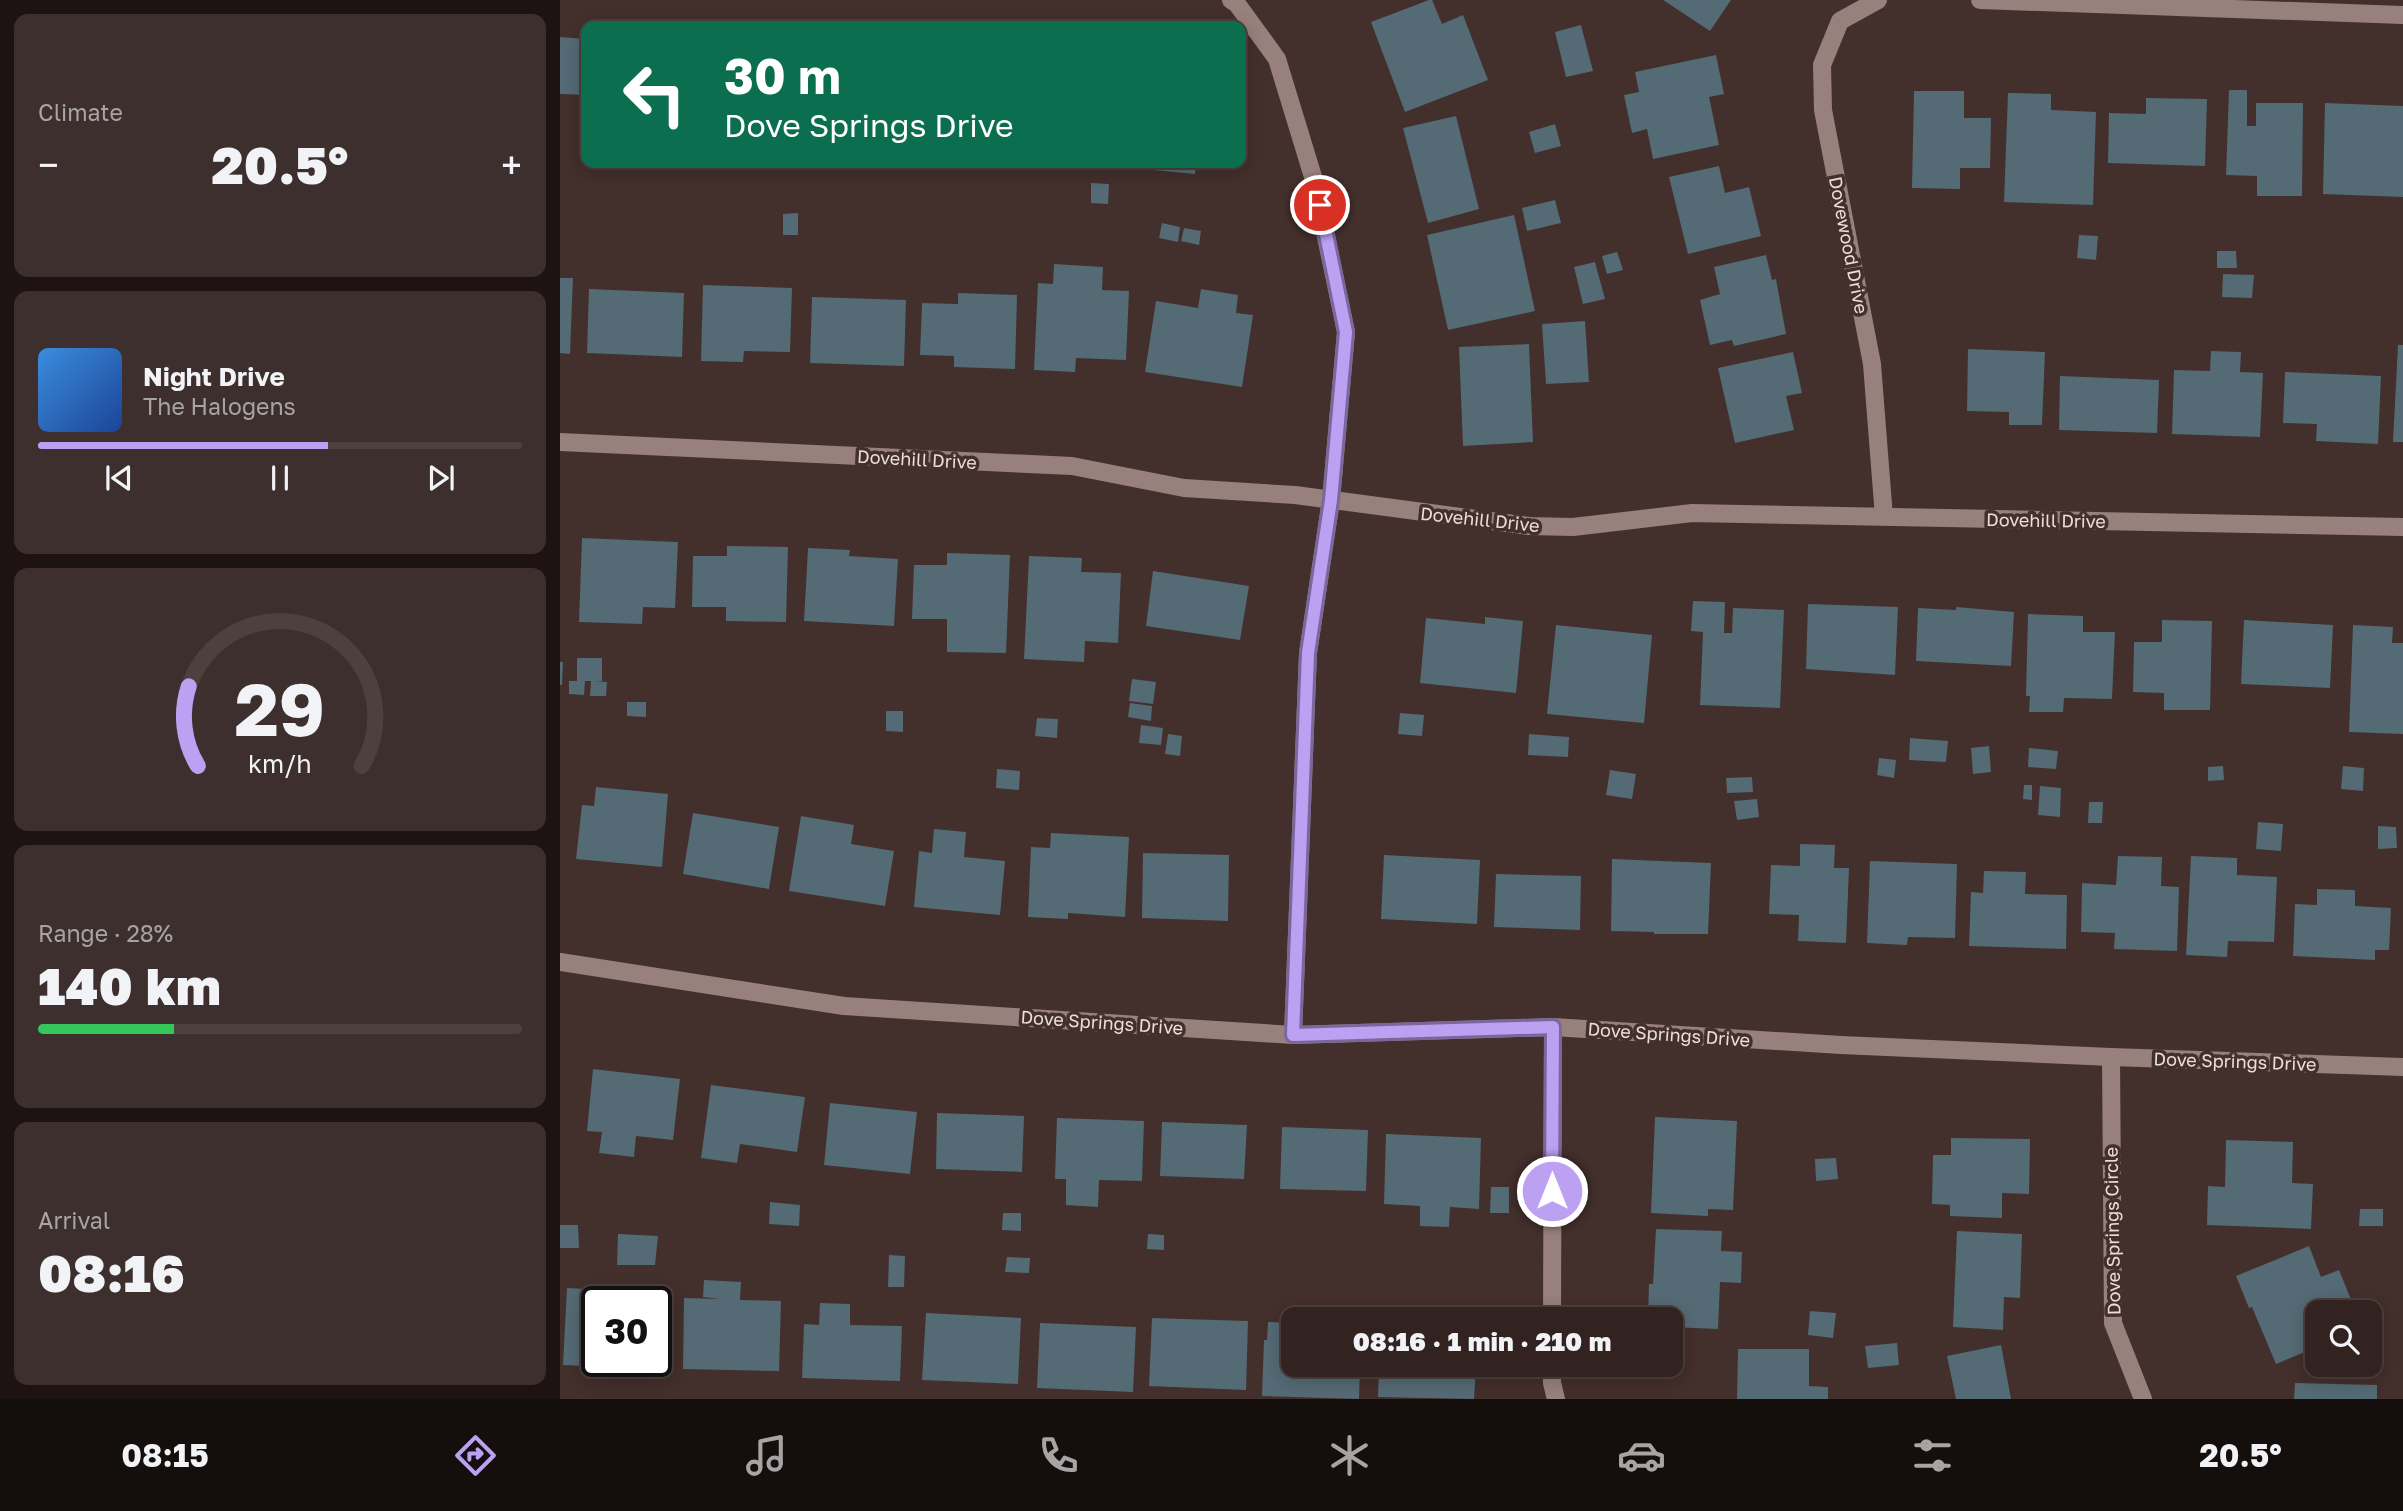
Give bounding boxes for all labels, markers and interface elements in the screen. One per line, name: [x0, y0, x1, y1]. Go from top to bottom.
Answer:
text: 30 m: [724, 46, 841, 105]
icon: left: [609, 49, 700, 140]
text: Climate: [38, 98, 123, 126]
text: Dove Springs Drive: [724, 106, 1014, 144]
text: 20.5°: [212, 133, 348, 195]
text: −: [38, 142, 59, 187]
text: +: [501, 142, 522, 187]
pin: [1290, 175, 1350, 235]
street label: Dovewood Drive: [1825, 175, 1873, 315]
icon: arrive: [1301, 186, 1339, 224]
text: Night Drive: [143, 361, 285, 392]
text: The Halogens: [143, 392, 296, 420]
street label: Dovehill Drive: [857, 445, 977, 473]
icon: previous: [100, 459, 138, 497]
icon: pause: [261, 459, 299, 497]
icon: next: [422, 459, 460, 497]
street label: Dovehill Drive: [1419, 502, 1541, 536]
street label: Dovehill Drive: [1986, 508, 2106, 532]
text: 29: [235, 665, 325, 752]
text: km/h: [248, 747, 312, 778]
text: Range · 28%: [38, 919, 173, 947]
text: 140 km: [38, 954, 221, 1016]
street label: Dove Springs Drive: [1020, 1005, 1184, 1039]
street label: Dove Springs Drive: [1587, 1017, 1751, 1051]
street label: Dove Springs Drive: [2153, 1047, 2317, 1075]
street label: Dove Springs Circle: [2100, 1147, 2124, 1315]
position arrow: [1515, 1154, 1589, 1228]
text: Arrival: [38, 1206, 110, 1234]
text: 08:16: [38, 1241, 185, 1303]
speed limit sign: 30: [581, 1286, 672, 1377]
map controls: [2305, 1300, 2382, 1377]
button: search: [2305, 1300, 2382, 1377]
text: 08:16 · 1 min · 210 m: [1353, 1326, 1611, 1357]
icon: directions: [451, 1431, 500, 1480]
icon: music: [742, 1431, 791, 1480]
icon: phone: [1034, 1431, 1083, 1480]
icon: climate: [1325, 1431, 1374, 1480]
icon: car: [1617, 1431, 1666, 1480]
icon: filters: [1908, 1431, 1957, 1480]
text: 08:15: [121, 1436, 209, 1474]
text: 20.5°: [2199, 1436, 2282, 1474]

